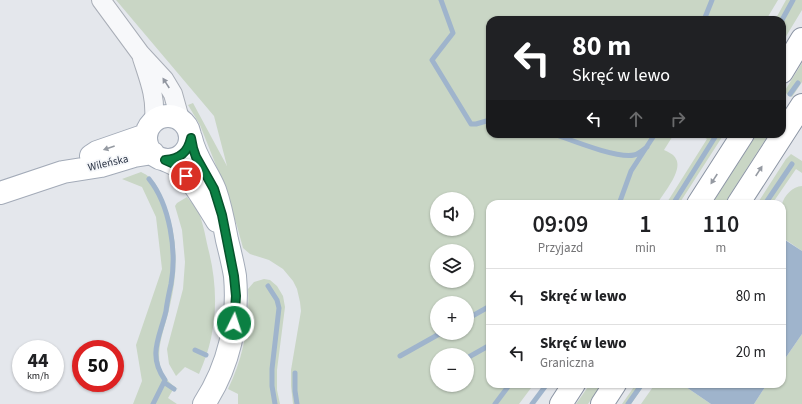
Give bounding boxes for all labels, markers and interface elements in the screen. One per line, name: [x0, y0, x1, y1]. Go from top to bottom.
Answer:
text: 80 m: [572, 26, 631, 66]
icon: left: [506, 32, 558, 84]
text: Skręć w lewo: [572, 63, 670, 88]
one-way arrow: [162, 77, 170, 88]
icon: left: [583, 108, 605, 130]
icon: ahead: [625, 108, 647, 130]
icon: right: [667, 108, 689, 130]
one-way arrow: [103, 145, 115, 151]
street label: Wileńska: [86, 151, 130, 175]
pin: [169, 159, 203, 193]
icon: arrive: [175, 165, 197, 187]
one-way arrow: [756, 165, 763, 177]
one-way arrow: [710, 174, 718, 184]
map controls: [430, 192, 474, 392]
button: sound: [430, 192, 474, 236]
text: 09:09: [533, 207, 588, 242]
text: 1: [639, 207, 652, 242]
text: 110: [703, 207, 739, 242]
text: Przyjazd: [538, 239, 583, 257]
text: min: [635, 239, 656, 257]
text: m: [716, 239, 726, 257]
button: layers: [430, 244, 474, 288]
icon: left: [506, 286, 528, 308]
text: Skręć w lewo: [540, 286, 627, 307]
text: 80 m: [736, 286, 766, 307]
button: +: [430, 296, 474, 340]
position arrow: [213, 302, 255, 344]
text: Skręć w lewo: [540, 333, 627, 354]
speed limit sign: 50: [72, 340, 124, 392]
icon: left: [506, 342, 528, 364]
text: 20 m: [736, 342, 766, 363]
text: 44: [27, 347, 49, 375]
button: −: [430, 348, 474, 392]
text: Graniczna: [540, 354, 594, 372]
text: km/h: [27, 369, 49, 383]

